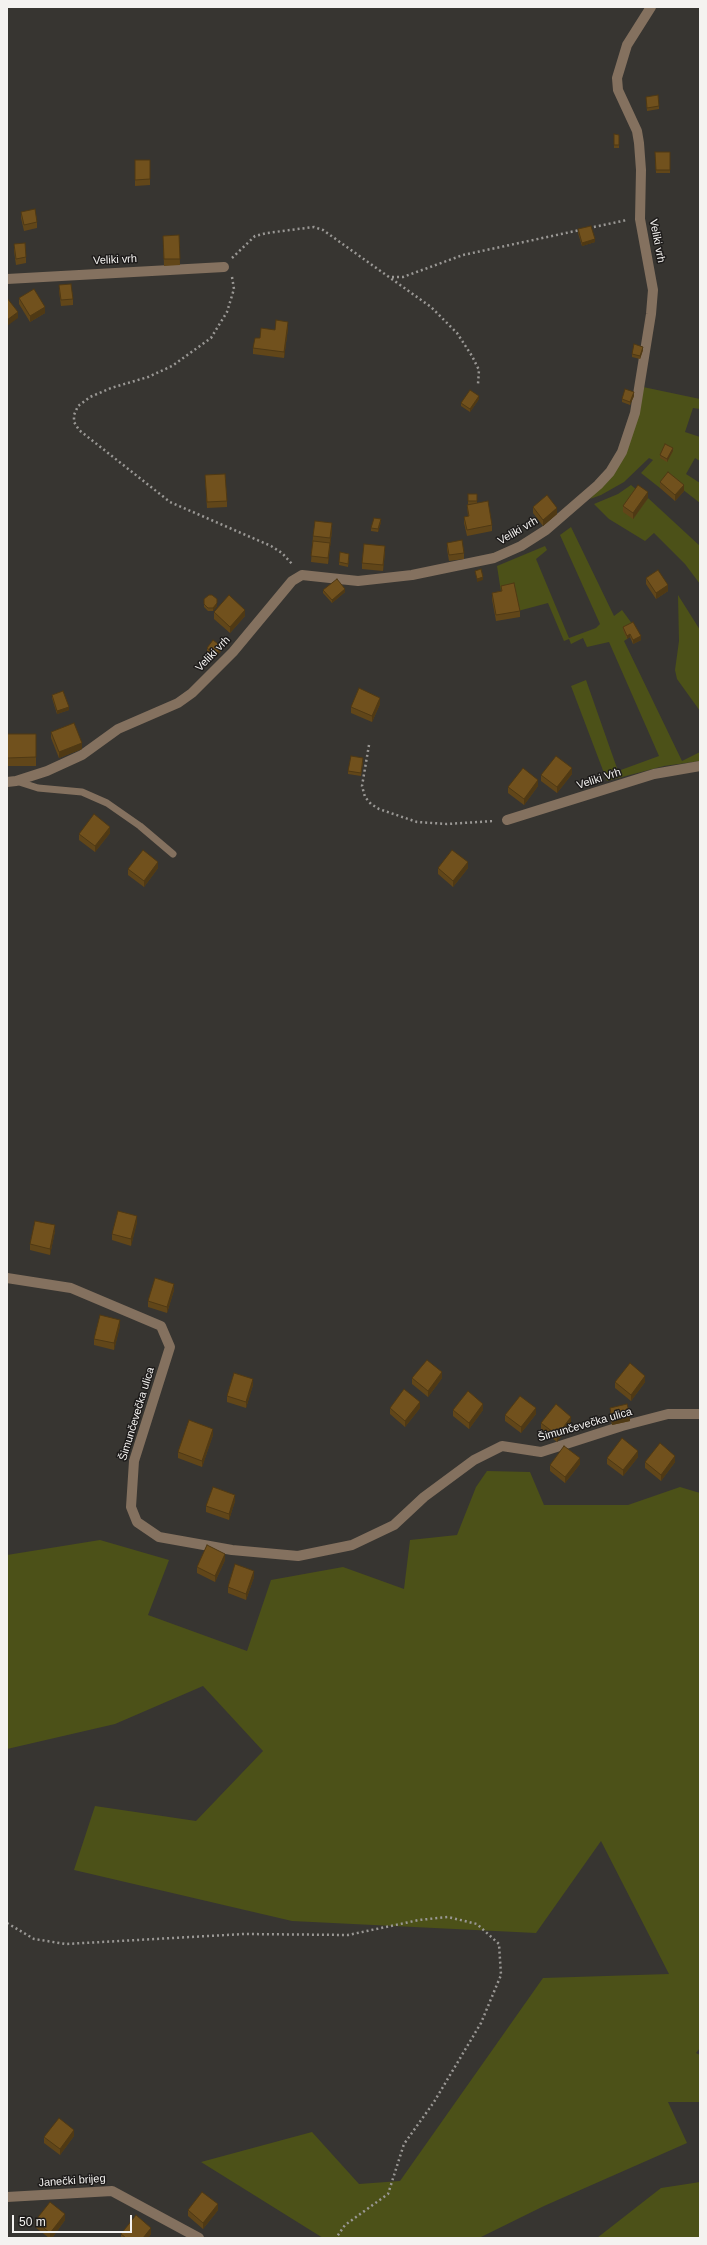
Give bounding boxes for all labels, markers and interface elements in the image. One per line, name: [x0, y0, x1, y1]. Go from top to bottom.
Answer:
street label: Veliki vrh: [646, 218, 668, 264]
street label: Veliki vrh: [93, 252, 137, 268]
street label: Veliki vrh: [496, 514, 540, 548]
street label: Veliki vrh: [193, 634, 233, 674]
street label: Veliki Vrh: [575, 766, 623, 792]
street label: Šimunčevečka ulica: [116, 1366, 158, 1462]
street label: Šimunčevečka ulica: [536, 1405, 634, 1445]
street label: Janečki brijeg: [38, 2172, 106, 2190]
scale bar: [14, 2207, 134, 2233]
text: 50 m: [19, 2215, 46, 2229]

